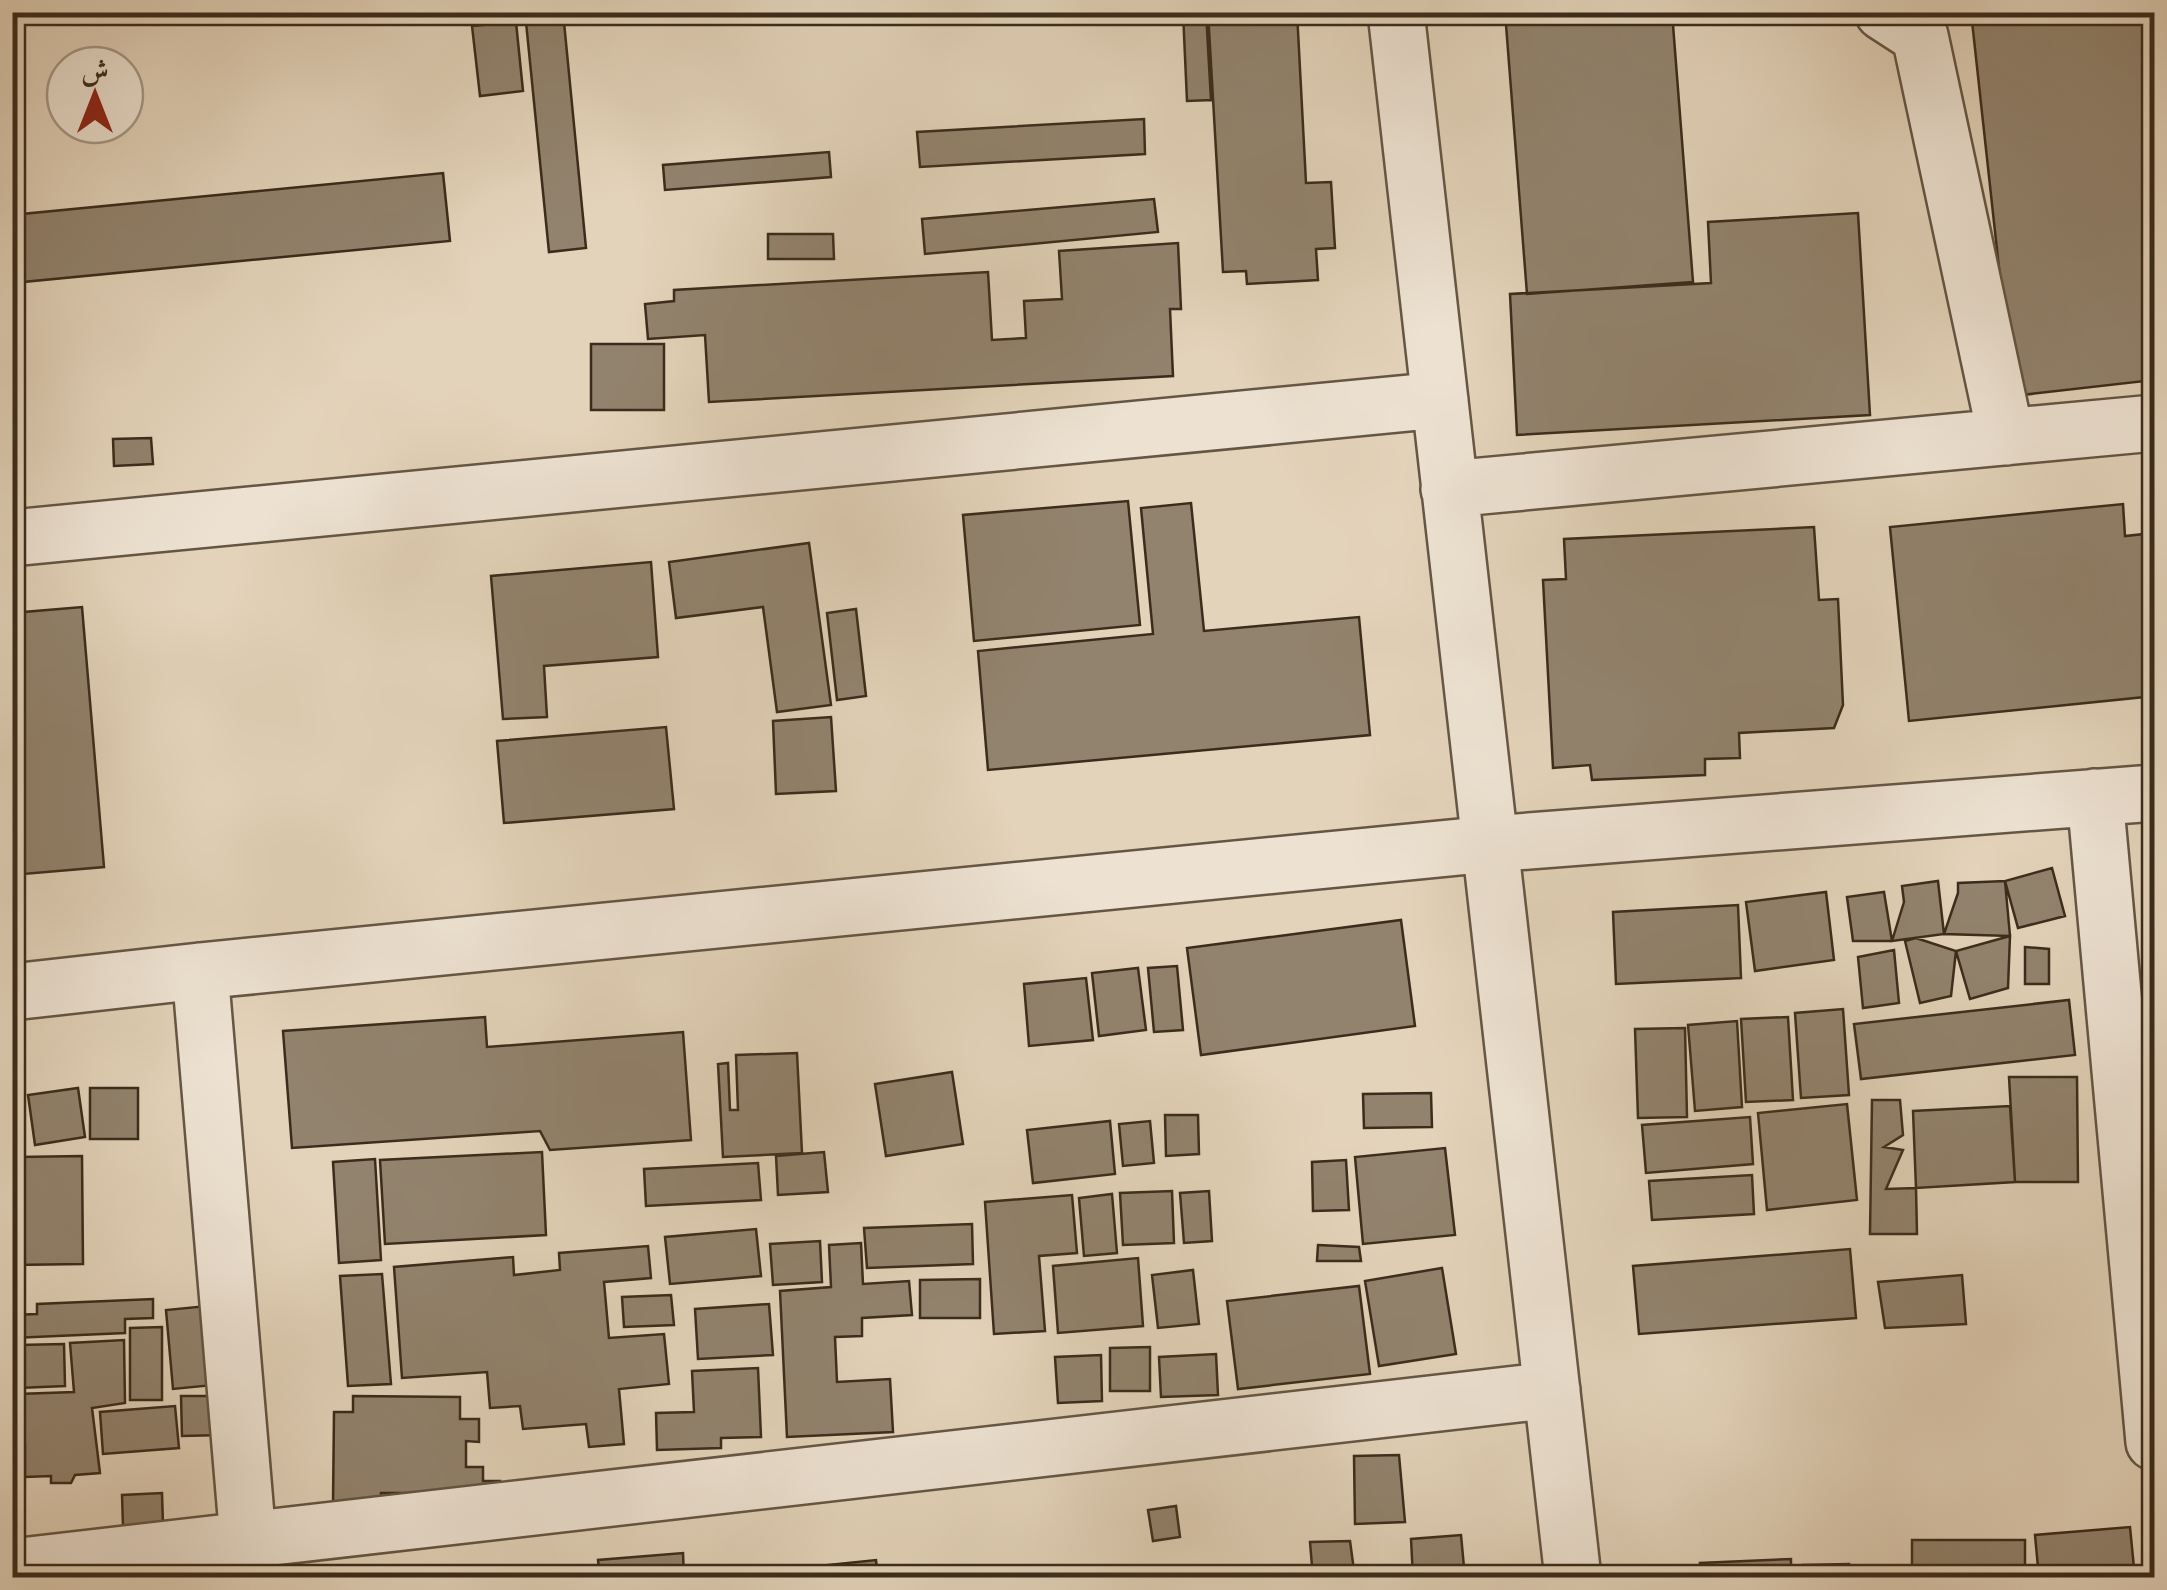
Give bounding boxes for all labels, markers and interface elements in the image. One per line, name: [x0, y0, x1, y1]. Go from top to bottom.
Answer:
north arrow: [45, 45, 145, 145]
text: ش: [81, 54, 109, 87]

